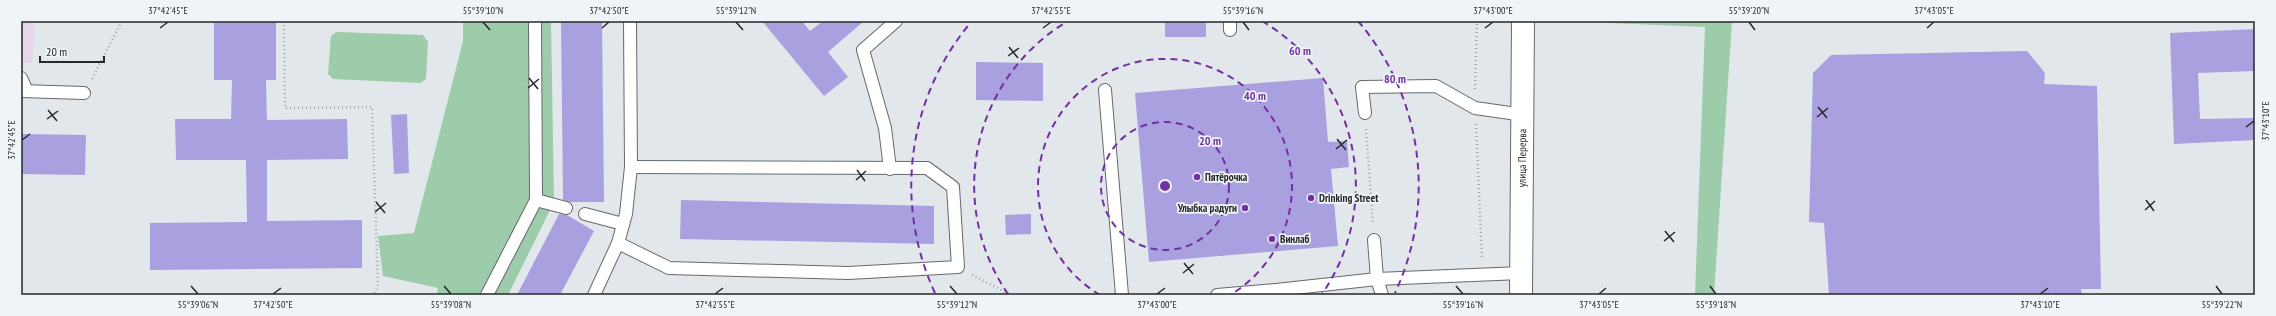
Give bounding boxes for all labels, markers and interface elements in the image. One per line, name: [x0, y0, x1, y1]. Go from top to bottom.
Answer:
text: 37°42'45"E: [148, 4, 188, 17]
text: 55°39'10"N: [463, 4, 503, 17]
text: 37°42'50"E: [589, 4, 629, 17]
text: 55°39'12"N: [716, 4, 756, 17]
text: 37°42'55"E: [1031, 4, 1071, 17]
text: 55°39'16"N: [1223, 4, 1263, 17]
text: 37°43'00"E: [1473, 4, 1513, 17]
text: 55°39'20"N: [1729, 4, 1769, 17]
text: 37°43'05"E: [1914, 4, 1954, 17]
scale bar: [40, 38, 104, 64]
text: 60 m: [1289, 43, 1311, 58]
text: 20 m: [46, 44, 67, 59]
text: 80 m: [1384, 71, 1406, 86]
text: 40 m: [1244, 88, 1266, 103]
text: 37°43'10"E: [2259, 101, 2272, 141]
text: 37°42'45"E: [5, 120, 18, 160]
street label: улица Перерва: [1515, 129, 1529, 187]
text: 20 m: [1199, 133, 1221, 148]
place label: Пятёрочка: [1205, 170, 1248, 184]
marker: Пятёрочка: [1192, 172, 1202, 182]
centre of rings: [1158, 179, 1172, 193]
place label: Drinking Street: [1319, 191, 1379, 205]
marker: Drinking Street: [1306, 193, 1316, 203]
place label: Улыбка радуги: [1177, 201, 1237, 215]
marker: Улыбка радуги: [1240, 203, 1250, 213]
place label: Винлаб: [1280, 232, 1310, 246]
marker: Винлаб: [1267, 234, 1277, 244]
text: 55°39'06"N: [178, 298, 218, 311]
text: 37°42'50"E: [253, 298, 293, 311]
text: 55°39'08"N: [431, 298, 471, 311]
text: 37°42'55"E: [695, 298, 735, 311]
text: 55°39'12"N: [937, 298, 977, 311]
text: 37°43'00"E: [1137, 298, 1177, 311]
text: 55°39'16"N: [1443, 298, 1483, 311]
text: 37°43'05"E: [1579, 298, 1619, 311]
text: 55°39'18"N: [1696, 298, 1736, 311]
text: 37°43'10"E: [2020, 298, 2060, 311]
text: 55°39'22"N: [2202, 298, 2242, 311]

